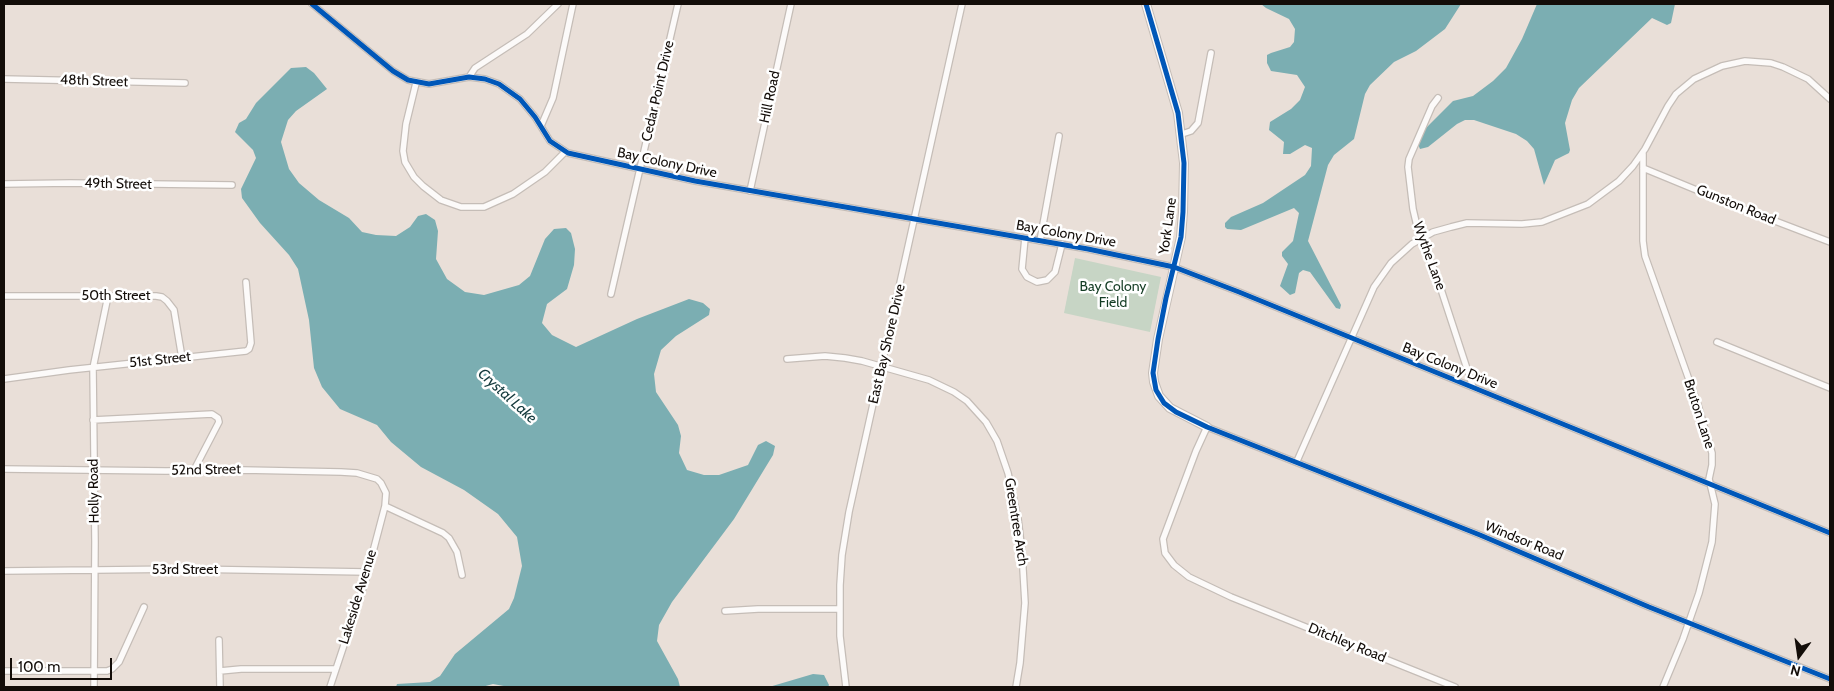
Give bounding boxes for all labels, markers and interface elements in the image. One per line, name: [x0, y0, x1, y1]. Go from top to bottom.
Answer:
street label: Cedar Point Drive: [638, 39, 678, 143]
street label: Hill Road: [756, 69, 784, 125]
street label: 48th Street: [60, 71, 128, 91]
street label: Bay Colony Drive: [616, 144, 718, 182]
street label: 49th Street: [84, 175, 152, 193]
street label: Gunston Road: [1694, 181, 1778, 229]
street label: York Lane: [1156, 197, 1180, 255]
street label: Bay Colony Drive: [1015, 217, 1117, 251]
street label: Wythe Lane: [1409, 220, 1449, 292]
park label: Bay Colony Field: [1080, 279, 1146, 312]
street label: East Bay Shore Drive: [865, 282, 909, 406]
street label: 50th Street: [82, 288, 150, 304]
street label: Bay Colony Drive: [1400, 339, 1500, 393]
street label: 51st Street: [128, 348, 192, 372]
water label: Crystal Lake: [474, 365, 540, 427]
street label: Bruton Lane: [1680, 377, 1718, 451]
street label: Holly Road: [85, 459, 103, 523]
street label: 52nd Street: [171, 461, 241, 479]
street label: Greentree Arch: [1001, 477, 1031, 567]
street label: Windsor Road: [1482, 518, 1566, 564]
street label: Lakeside Avenue: [336, 548, 380, 646]
street label: 53rd Street: [152, 562, 218, 578]
street label: Ditchley Road: [1306, 620, 1388, 666]
north arrow: [1774, 631, 1824, 681]
scale bar: [12, 648, 115, 680]
text: 100 m: [18, 658, 60, 676]
text: N: [1788, 661, 1802, 680]

